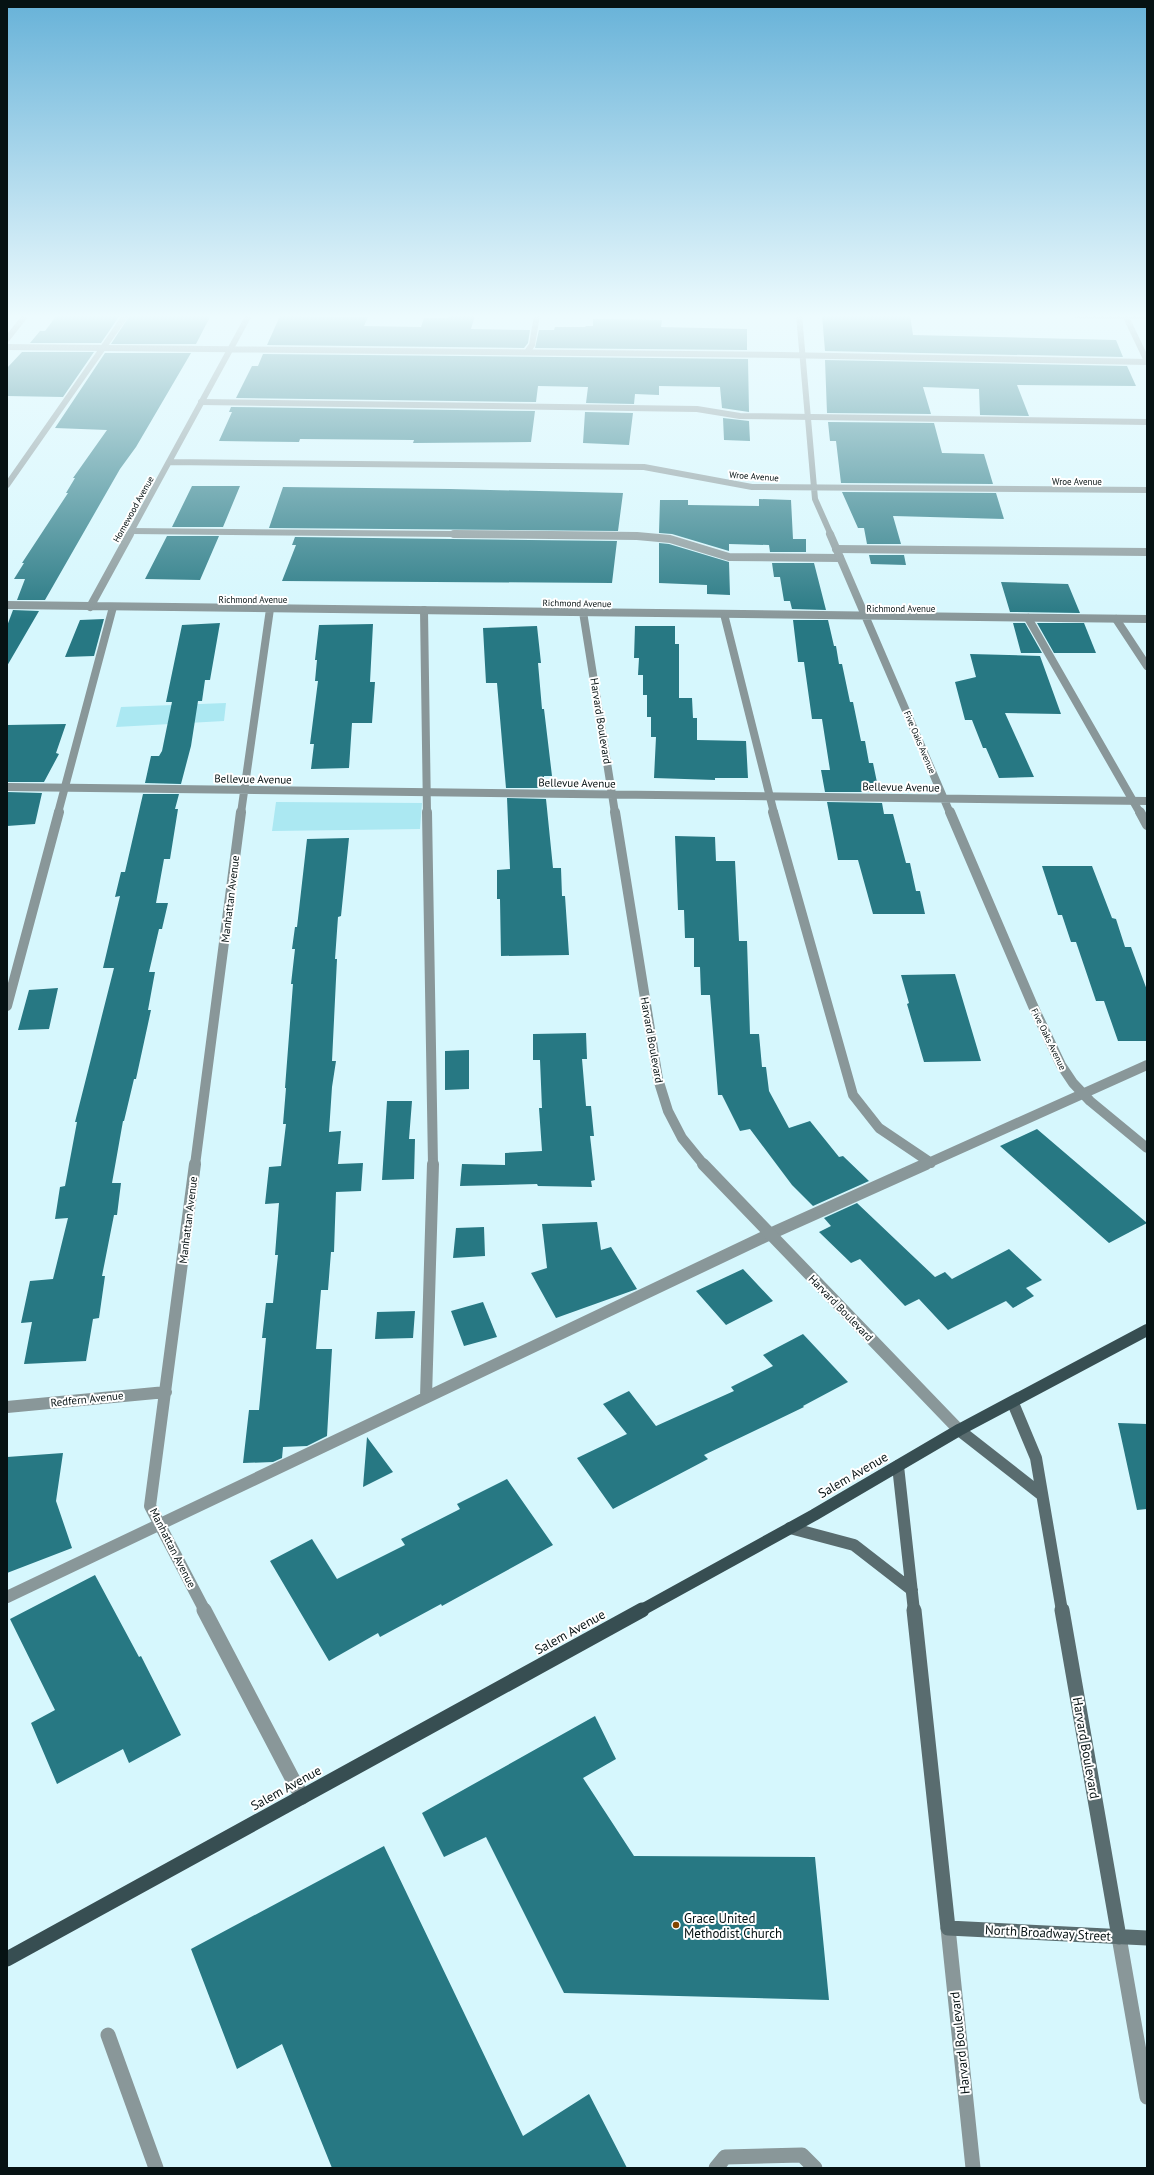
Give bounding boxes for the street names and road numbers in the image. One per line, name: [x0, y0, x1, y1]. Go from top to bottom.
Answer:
street label: Wroe Avenue: [729, 469, 780, 483]
street label: Homewood Avenue: [110, 474, 156, 544]
street label: Wroe Avenue: [1052, 476, 1102, 487]
street label: Richmond Avenue: [219, 594, 288, 605]
street label: Richmond Avenue: [542, 597, 612, 609]
street label: Richmond Avenue: [867, 603, 936, 614]
street label: Harvard Boulevard: [587, 677, 615, 765]
street label: Five Oaks Avenue: [902, 709, 938, 775]
street label: Bellevue Avenue: [214, 771, 292, 787]
street label: Bellevue Avenue: [538, 775, 616, 791]
street label: Bellevue Avenue: [862, 779, 940, 795]
street label: Manhattan Avenue: [218, 854, 242, 943]
street label: Harvard Boulevard: [638, 996, 666, 1084]
street label: Five Oaks Avenue: [1029, 1006, 1069, 1072]
street label: Manhattan Avenue: [176, 1175, 200, 1264]
street label: Harvard Boulevard: [806, 1272, 876, 1344]
street label: Redfern Avenue: [50, 1388, 125, 1410]
street label: Salem Avenue: [815, 1448, 891, 1502]
street label: Manhattan Avenue: [147, 1506, 199, 1591]
street label: Salem Avenue: [532, 1606, 608, 1658]
street label: Harvard Boulevard: [1069, 1696, 1103, 1800]
street label: Salem Avenue: [248, 1762, 324, 1814]
street label: North Broadway Street: [985, 1921, 1112, 1945]
street label: Harvard Boulevard: [946, 1991, 974, 2095]

